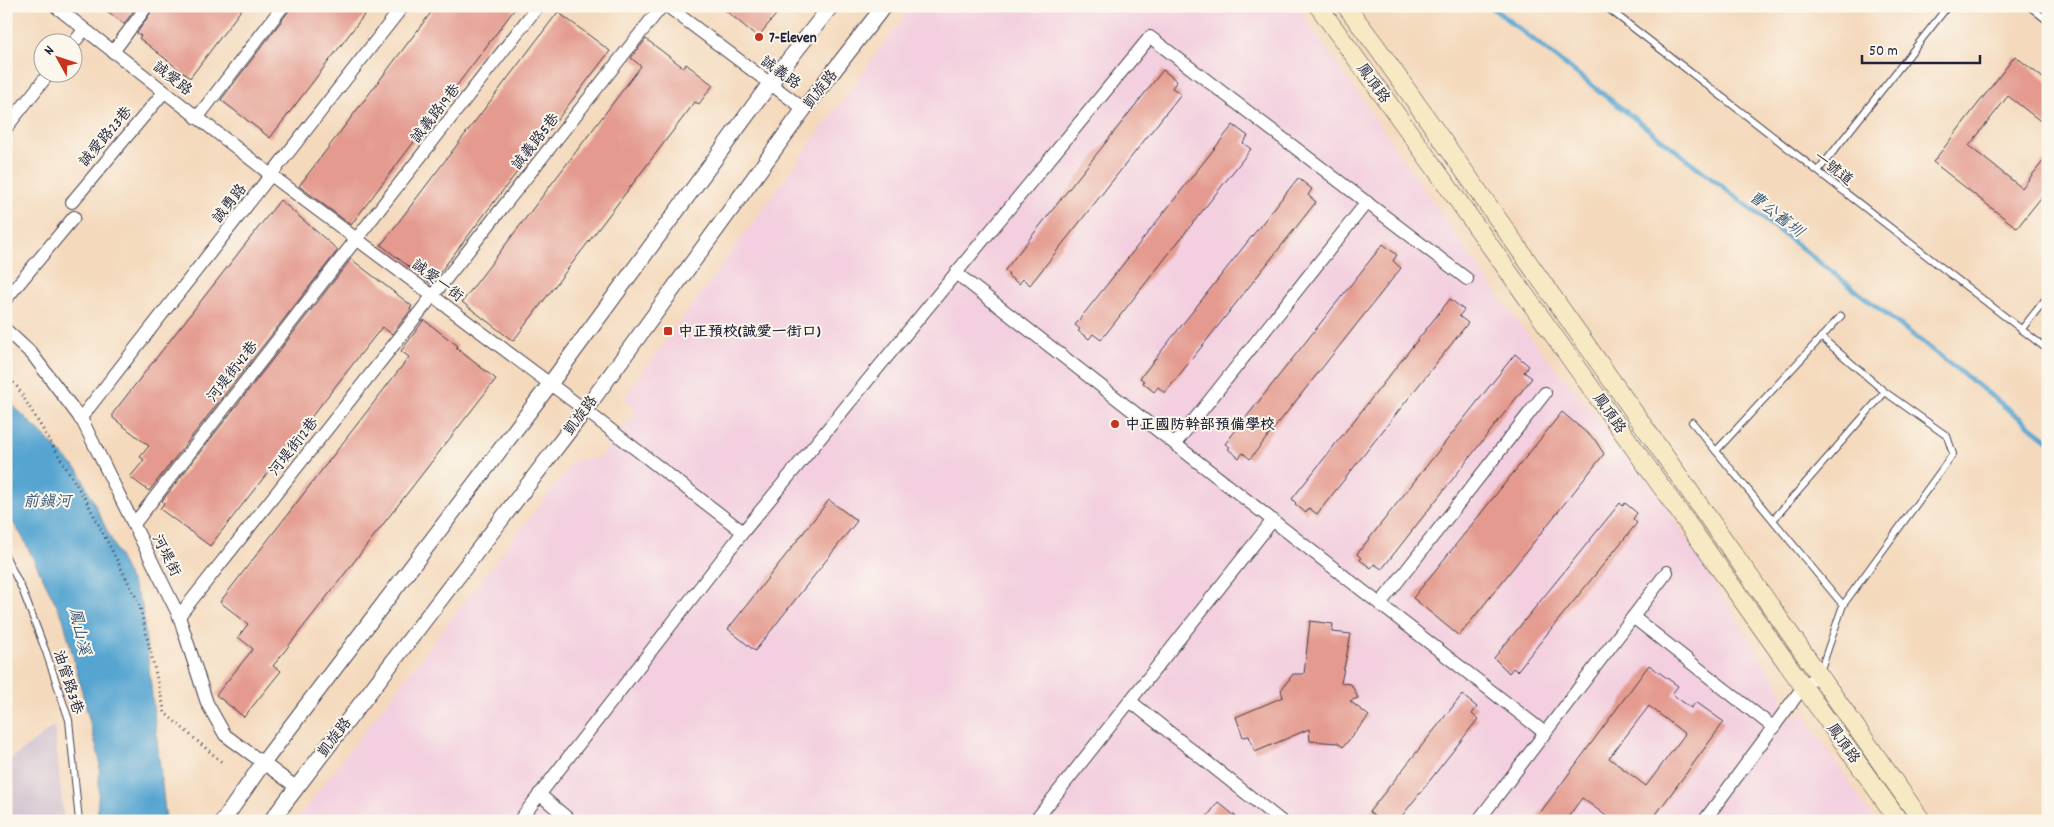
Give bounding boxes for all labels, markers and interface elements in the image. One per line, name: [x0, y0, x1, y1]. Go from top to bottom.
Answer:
place label: 7-Eleven: [769, 28, 817, 50]
marker: 7-Eleven: [753, 31, 765, 43]
north arrow: [32, 32, 82, 82]
scale bar: [1862, 32, 1979, 64]
text: 50 m: [1869, 41, 1898, 63]
text: N: [40, 42, 60, 60]
street label: 誠義路: [755, 51, 804, 96]
street label: 誠愛路: [147, 57, 196, 102]
street label: 鳳頂路: [1350, 60, 1395, 109]
street label: 凱旋路: [799, 66, 844, 115]
street label: 誠義路19巷: [406, 80, 467, 149]
street label: 誠愛路23巷: [75, 102, 138, 172]
street label: 誠義路5巷: [507, 109, 566, 175]
street label: 一號道: [1808, 147, 1857, 192]
street label: 誠勇路: [208, 180, 253, 229]
water label: 曹公舊圳: [1743, 186, 1809, 245]
street label: 誠愛一街: [406, 255, 467, 308]
place label: 中正預校(誠愛一街口): [678, 322, 821, 344]
marker: 中正預校(誠愛一街口): [662, 325, 674, 337]
street label: 河堤街42巷: [203, 337, 265, 408]
street label: 鳳頂路: [1586, 389, 1630, 439]
street label: 凱旋路: [559, 392, 604, 441]
street label: 河堤街12巷: [264, 413, 325, 482]
place label: 中正國防幹部預備學校: [1125, 415, 1275, 437]
marker: 中正國防幹部預備學校: [1109, 418, 1121, 430]
water label: 前鎮河: [23, 491, 74, 514]
street label: 河堤街: [145, 531, 185, 581]
water label: 鳳山溪: [62, 605, 95, 659]
street label: 油管路3巷: [46, 648, 88, 718]
street label: 凱旋路: [313, 714, 358, 763]
street label: 鳳頂路: [1820, 719, 1864, 769]

